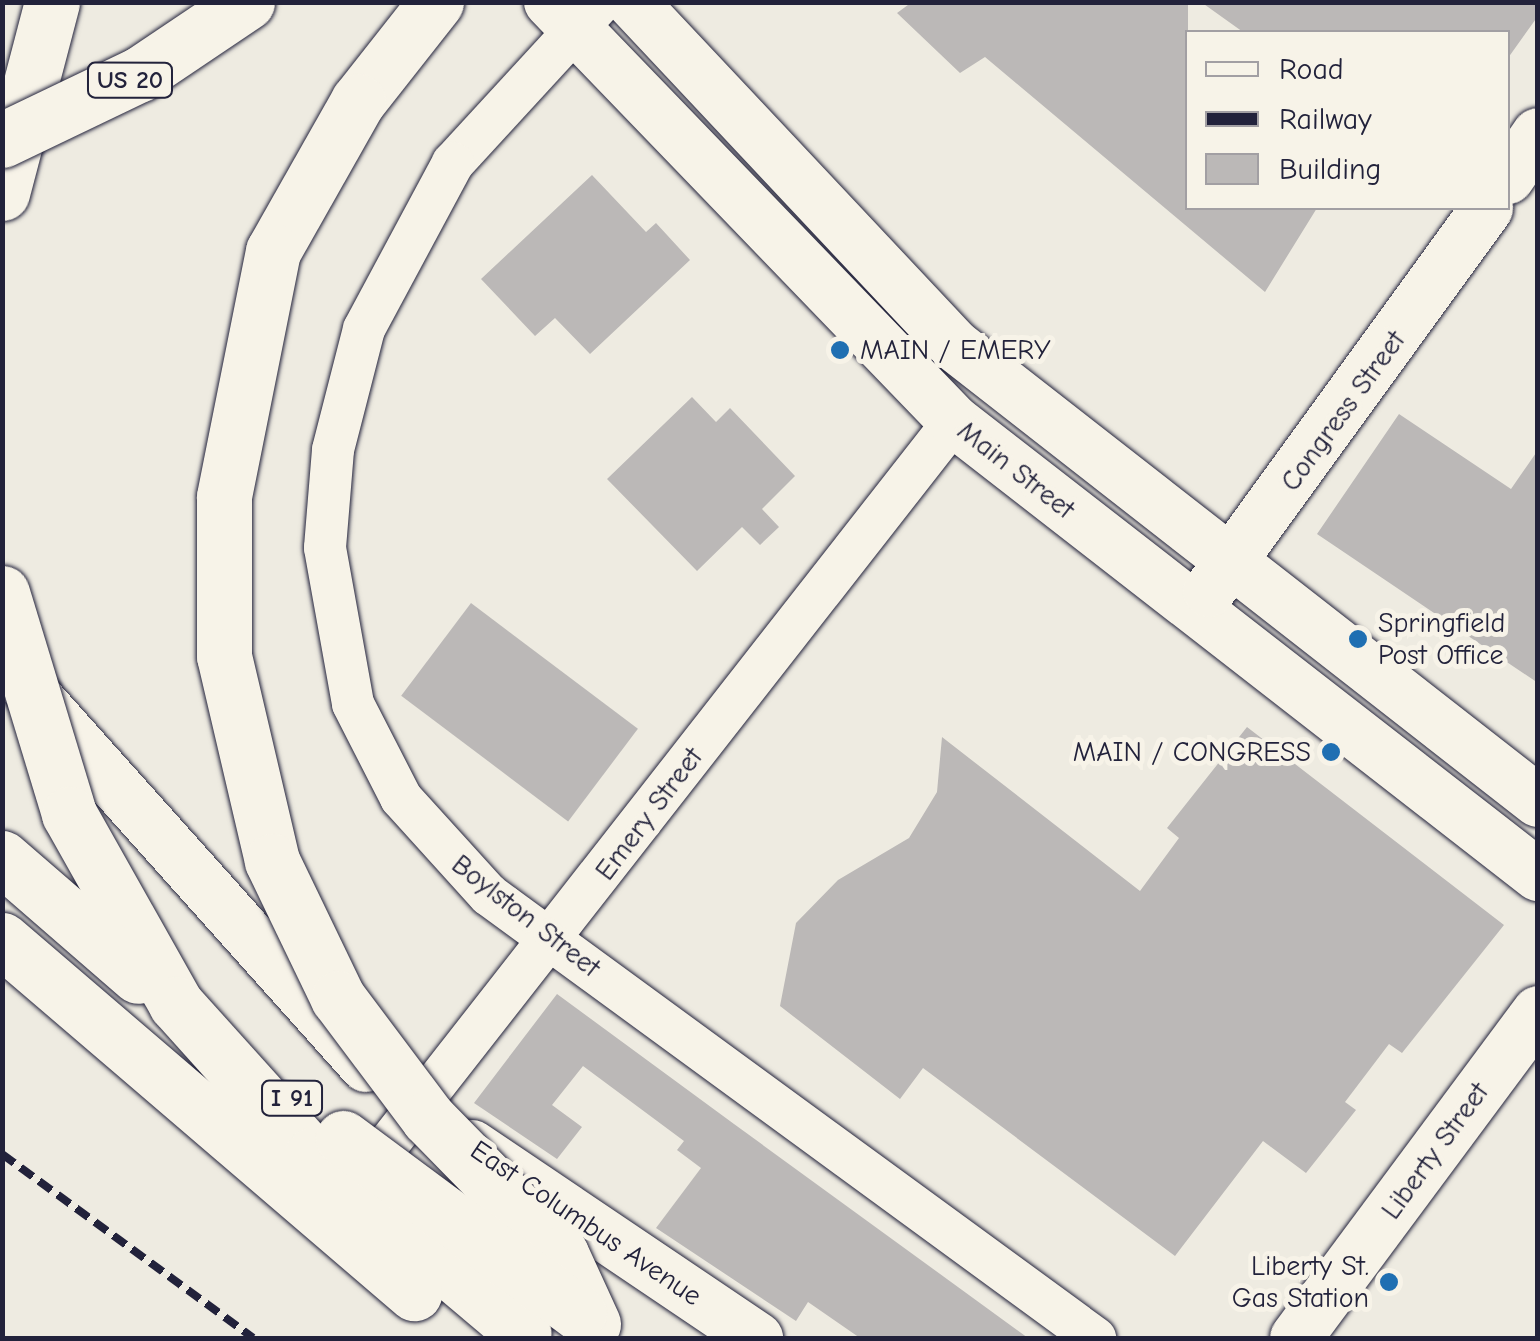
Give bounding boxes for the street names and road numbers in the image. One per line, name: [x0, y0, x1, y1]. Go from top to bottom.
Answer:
road number: US 20: [85, 60, 175, 100]
street label: Congress Street: [1274, 324, 1412, 498]
street label: Main Street: [951, 414, 1081, 526]
street label: Emery Street: [588, 741, 710, 887]
street label: Boylston Street: [445, 848, 607, 984]
street label: Liberty Street: [1374, 1076, 1496, 1226]
road number: I 91: [260, 1078, 324, 1118]
street label: East Columbus Avenue: [464, 1133, 708, 1313]

